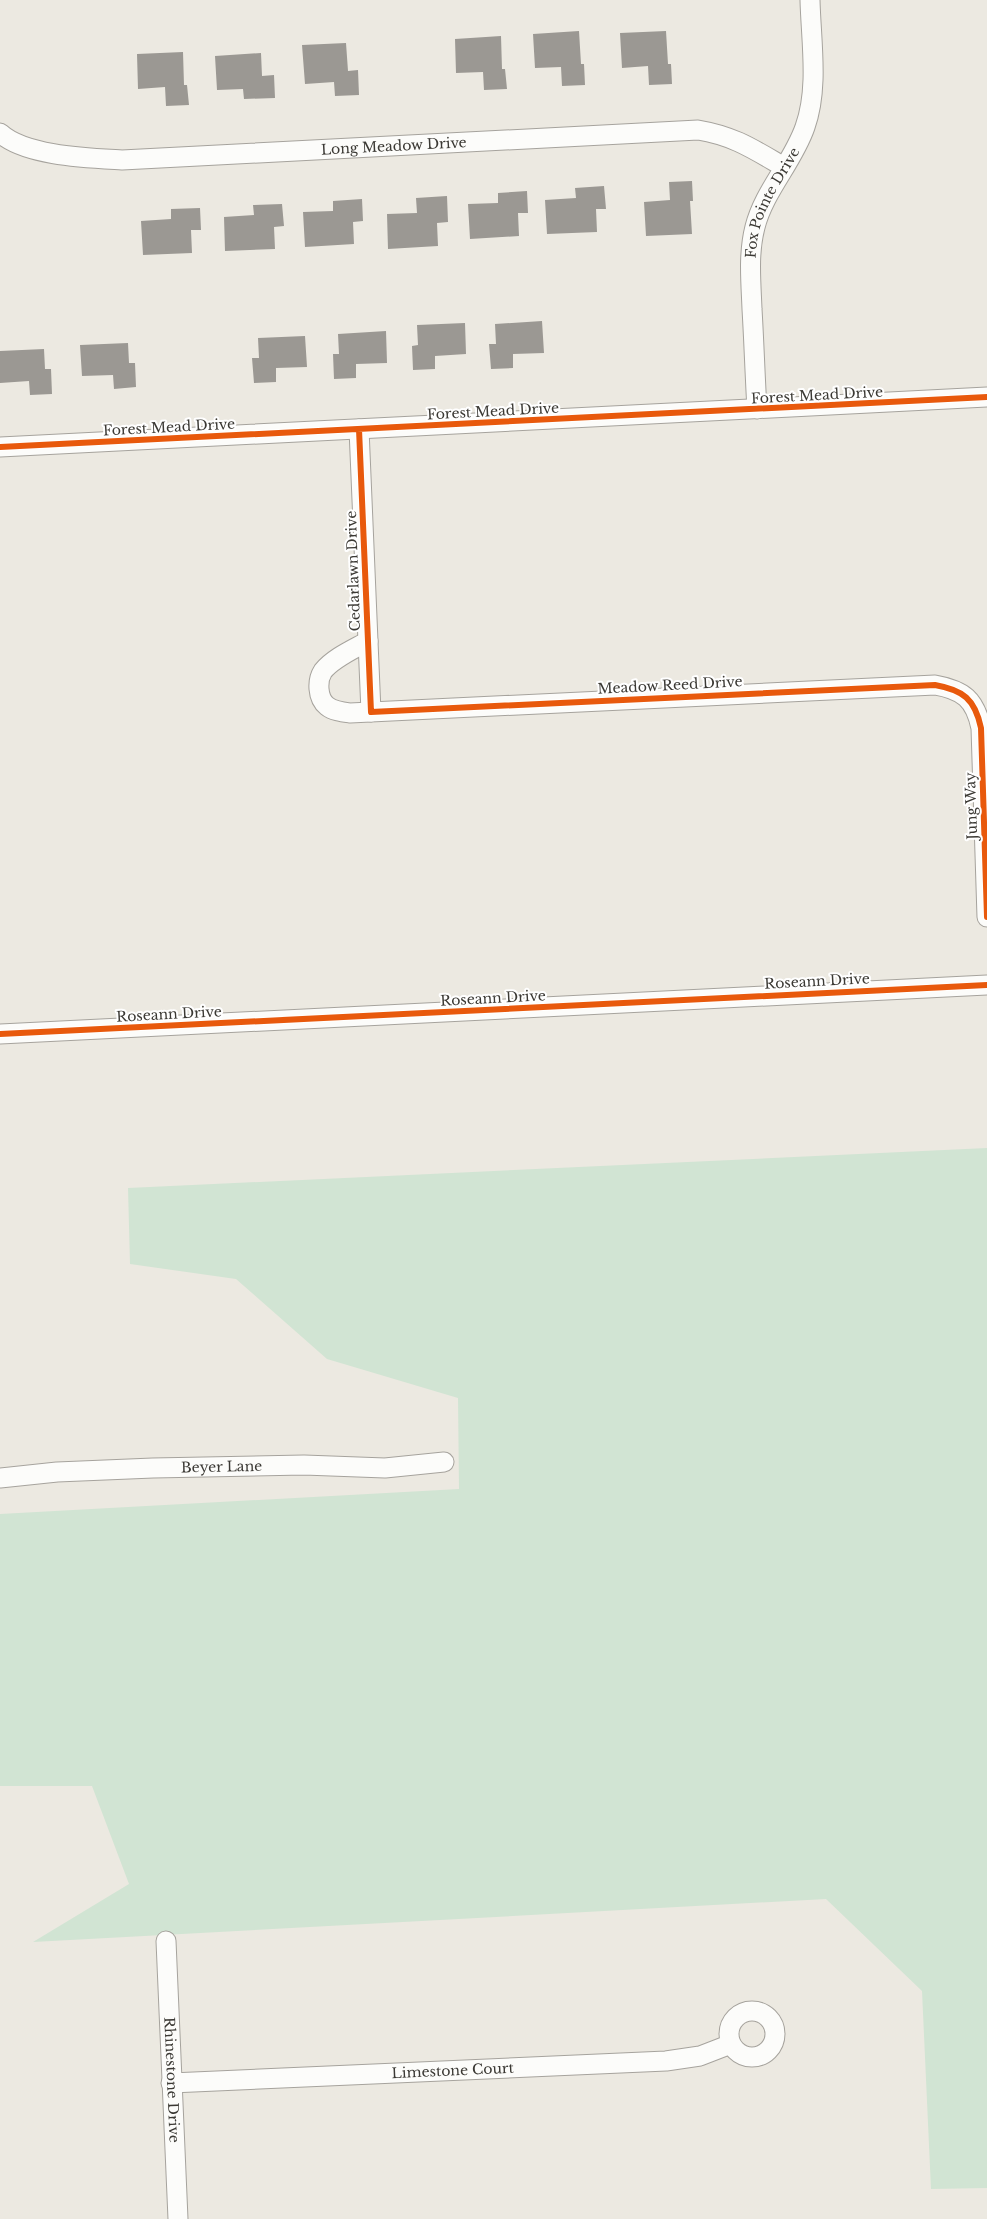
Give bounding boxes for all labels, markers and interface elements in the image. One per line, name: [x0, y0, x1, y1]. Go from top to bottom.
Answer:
street label: Long Meadow Drive: [320, 133, 467, 159]
street label: Fox Pointe Drive: [742, 144, 803, 259]
street label: Forest Mead Drive: [750, 383, 884, 407]
street label: Forest Mead Drive: [426, 399, 560, 423]
street label: Forest Mead Drive: [102, 415, 236, 439]
street label: Cedarlawn Drive: [342, 510, 364, 632]
street label: Meadow Reed Drive: [597, 672, 743, 698]
street label: Jung Way: [961, 772, 981, 842]
street label: Roseann Drive: [764, 969, 870, 993]
street label: Roseann Drive: [440, 986, 546, 1010]
street label: Roseann Drive: [116, 1002, 222, 1026]
street label: Beyer Lane: [181, 1457, 262, 1476]
street label: Rhinestone Drive: [160, 2017, 184, 2143]
street label: Limestone Court: [391, 2059, 515, 2082]

